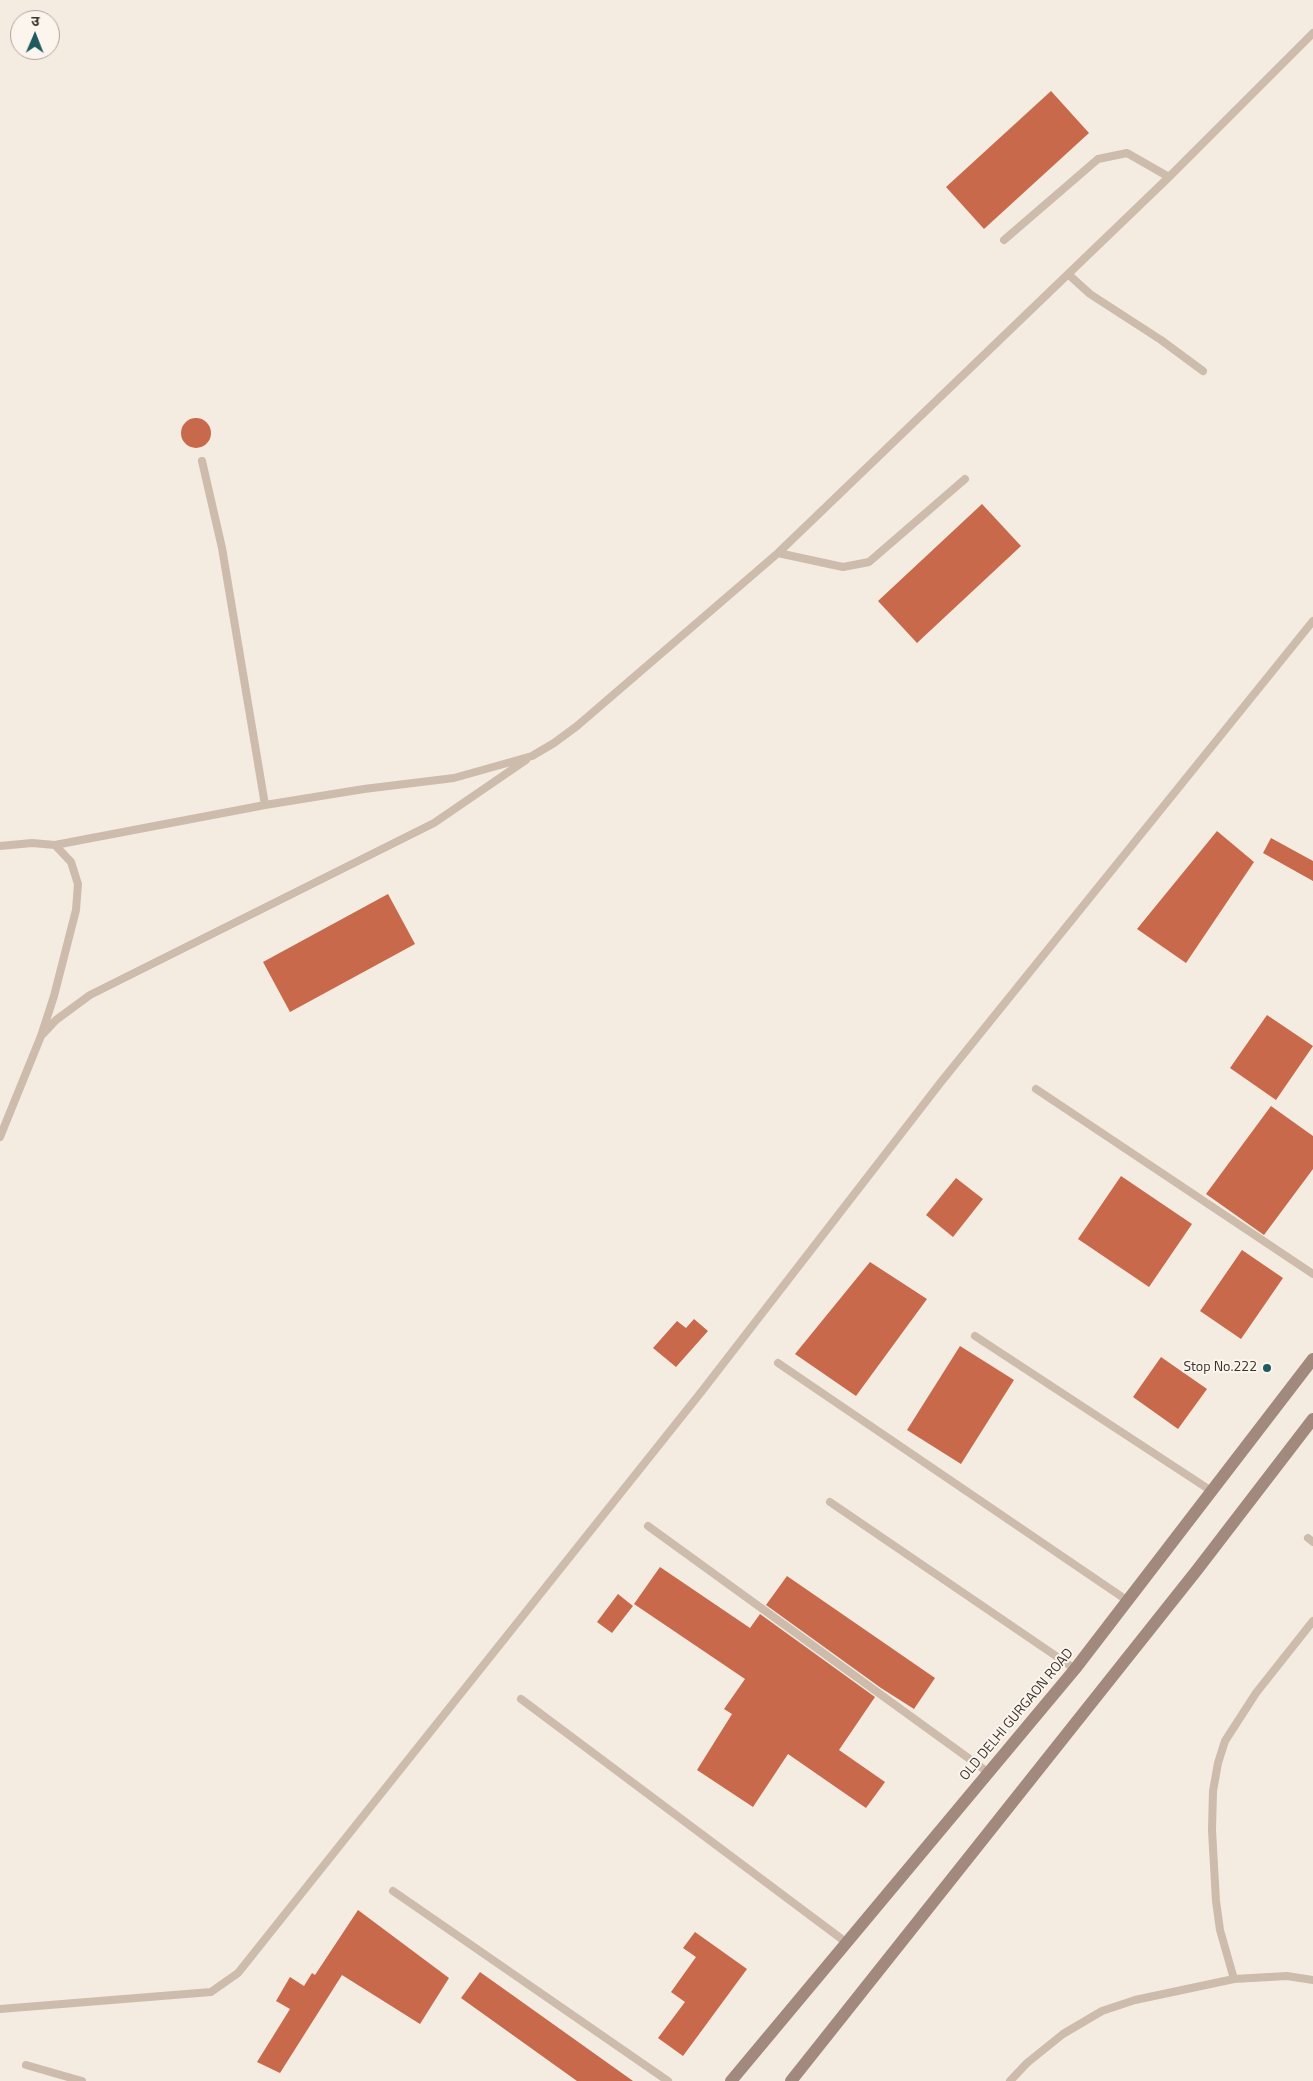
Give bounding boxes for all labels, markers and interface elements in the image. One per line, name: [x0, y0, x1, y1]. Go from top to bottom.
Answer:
north arrow: [10, 10, 60, 60]
text: उ: [31, 10, 40, 31]
place label: Stop No.222: [1183, 1360, 1257, 1376]
marker: Stop No.222: [1261, 1362, 1273, 1374]
street label: OLD DELHI GURGAON ROAD: [957, 1645, 1077, 1785]

